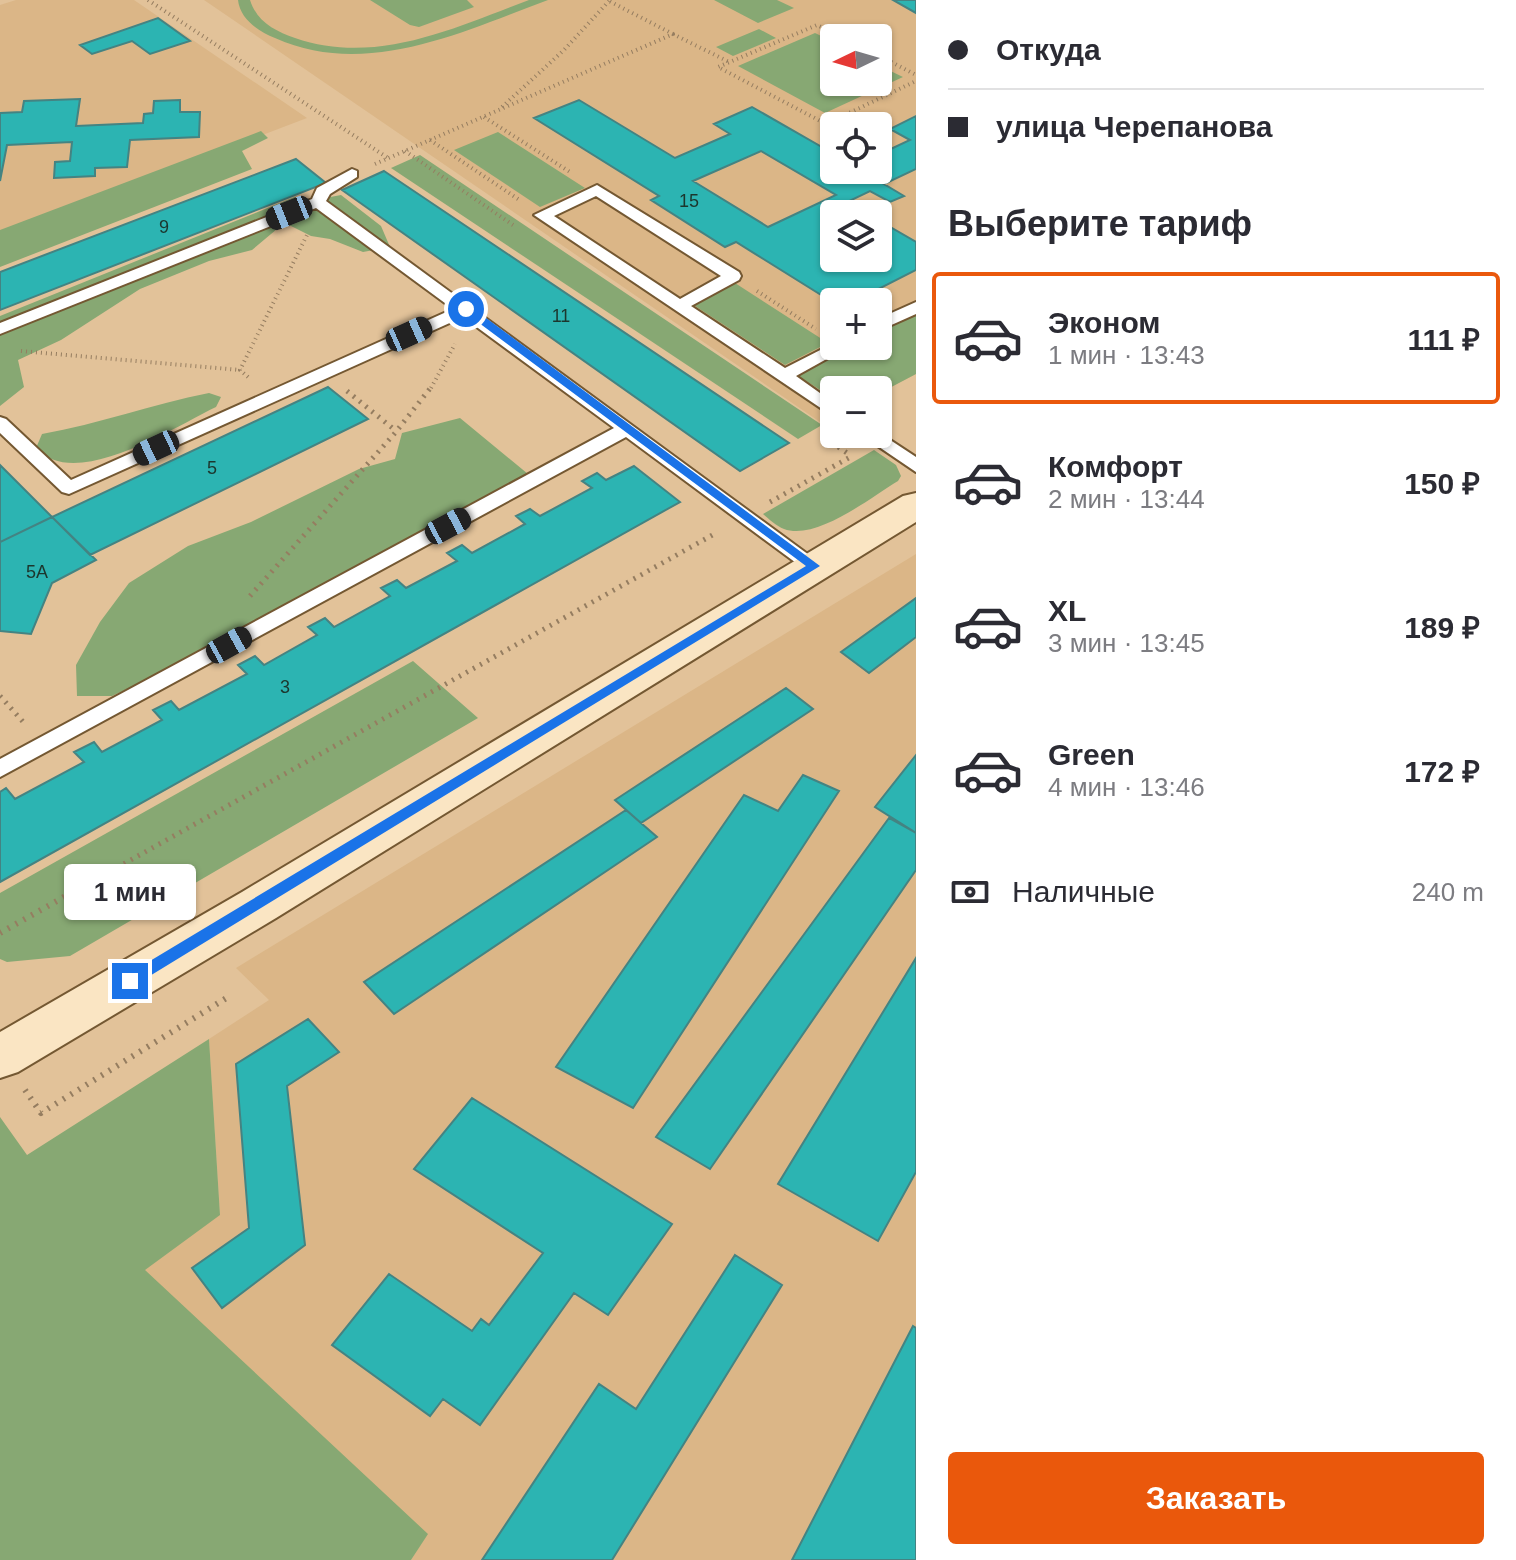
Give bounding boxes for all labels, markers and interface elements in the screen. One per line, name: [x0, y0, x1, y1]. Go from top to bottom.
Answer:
north arrow: [820, 24, 892, 96]
map controls: [820, 24, 892, 448]
text: Откуда: [996, 33, 1101, 66]
text: улица Черепанова: [996, 110, 1272, 143]
button: locate: [820, 112, 892, 184]
house number: 15: [679, 191, 699, 211]
car: [262, 193, 316, 233]
button: layers: [820, 200, 892, 272]
text: Выберите тариф: [948, 203, 1252, 244]
house number: 9: [159, 217, 169, 237]
button: +: [820, 288, 892, 360]
route start: [448, 291, 484, 327]
icon: car: [952, 302, 1024, 374]
house number: 11: [552, 306, 570, 326]
text: Эконом: [1048, 306, 1161, 339]
car: [382, 313, 436, 355]
text: 111 ₽: [1407, 323, 1480, 356]
text: 1 мин · 13:43: [1048, 340, 1205, 370]
button: −: [820, 376, 892, 448]
car: [129, 427, 183, 469]
icon: car: [952, 446, 1024, 518]
text: Комфорт: [1048, 450, 1183, 483]
house number: 5: [207, 458, 217, 478]
text: 150 ₽: [1404, 467, 1480, 500]
text: 2 мин · 13:44: [1048, 484, 1205, 514]
car: [421, 504, 475, 548]
house number: 5А: [26, 562, 48, 582]
icon: car: [952, 590, 1024, 662]
text: XL: [1048, 594, 1086, 627]
text: 189 ₽: [1404, 611, 1480, 644]
car: [202, 623, 256, 667]
text: 3 мин · 13:45: [1048, 628, 1205, 658]
house number: 3: [280, 677, 290, 697]
icon: car: [952, 734, 1024, 806]
text: Green: [1048, 738, 1135, 771]
text: 172 ₽: [1404, 755, 1480, 788]
text: 4 мин · 13:46: [1048, 772, 1205, 802]
callout: 1 мин: [64, 865, 196, 921]
icon: cash: [948, 870, 992, 914]
text: Наличные: [1012, 875, 1155, 908]
text: 1 мин: [94, 877, 166, 907]
text: 240 m: [1412, 877, 1484, 907]
route end: [112, 963, 148, 999]
button: Заказать: [948, 1452, 1484, 1544]

